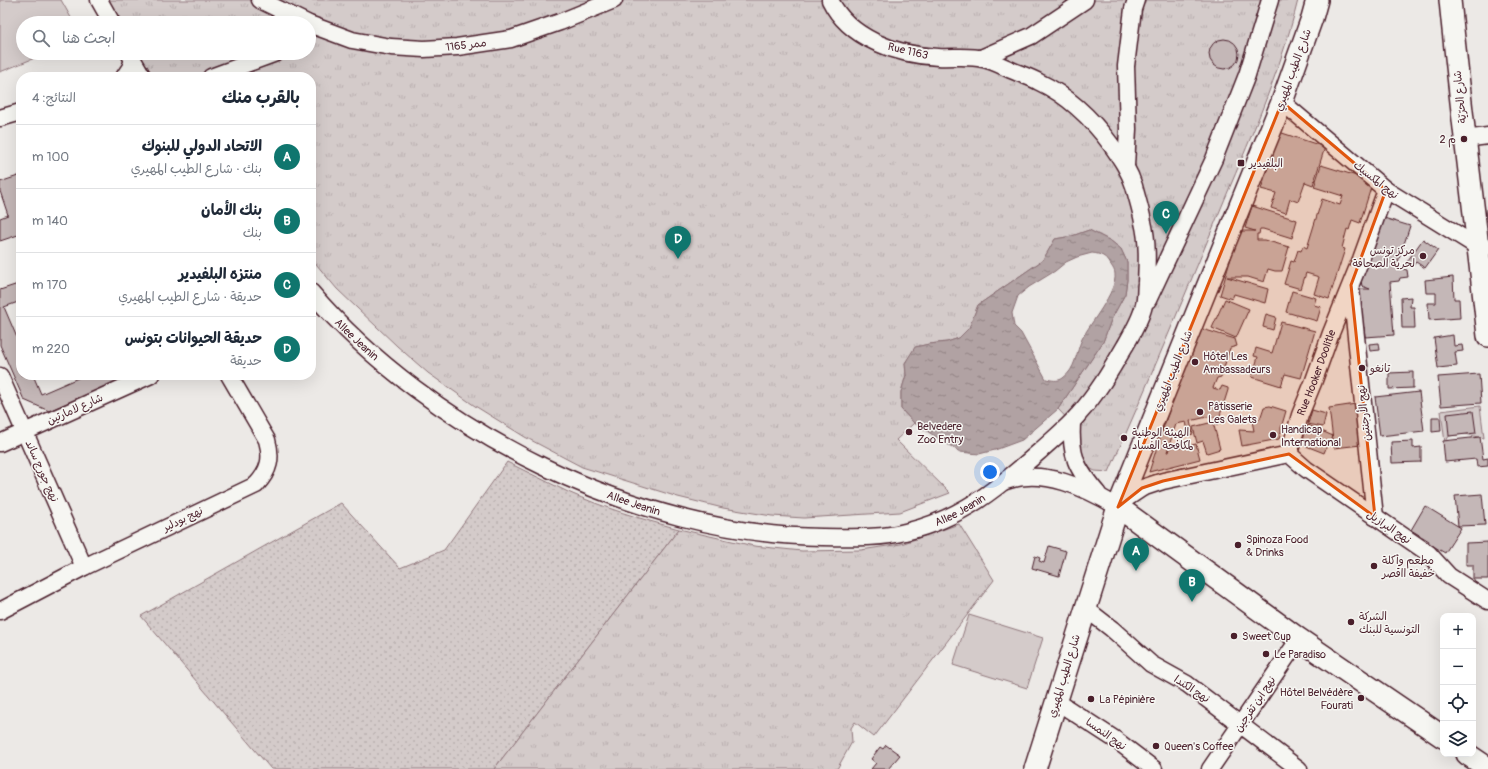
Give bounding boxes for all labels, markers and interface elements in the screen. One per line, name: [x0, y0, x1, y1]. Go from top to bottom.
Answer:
search box: [16, 16, 316, 60]
icon: search: [30, 27, 52, 49]
street label: شارع الطيب المهيري: [1272, 27, 1316, 113]
text: ابحث هنا: [62, 29, 115, 48]
street label: ممر 1165: [445, 36, 487, 54]
street label: Rue 1163: [887, 40, 929, 62]
street label: شارع الحرّيّة: [1451, 70, 1471, 124]
text: بالقرب منك: [222, 87, 300, 108]
text: النتائج: 4: [32, 90, 76, 106]
place label: 2 م: [1439, 133, 1456, 148]
marker: 2 م: [1459, 134, 1469, 144]
text: الاتحاد الدولي للبنوك: [142, 137, 262, 156]
text: 100 m: [32, 149, 69, 165]
text: A: [283, 149, 291, 165]
place label: البلفيدير: [1248, 157, 1283, 171]
marker: البلفيدير: [1236, 158, 1246, 168]
street label: نهج المكسيك: [1350, 158, 1401, 202]
text: بنك · شارع الطيب المهيري: [131, 161, 262, 177]
text: بنك الأمان: [201, 201, 262, 220]
pin: C: [1153, 201, 1179, 234]
text: 140 m: [32, 213, 68, 229]
text: B: [283, 213, 291, 229]
text: بنك: [243, 225, 262, 241]
pin: D: [665, 226, 691, 259]
place label: مركز تونس لحرية الصحافة: [1352, 244, 1415, 270]
marker: مركز تونس لحرية الصحافة: [1418, 251, 1428, 261]
text: منتزه البلفيدير: [179, 265, 262, 284]
text: 170 m: [32, 277, 67, 293]
text: C: [283, 277, 291, 293]
text: حديقة · شارع الطيب المهيري: [118, 289, 262, 305]
street label: Allee Jeanin: [332, 316, 382, 363]
street label: Rue Hooker Doolitle: [1294, 327, 1338, 417]
text: حديقة الحيوانات بتونس: [125, 329, 262, 348]
street label: شارع الطيب المهيري: [1151, 329, 1197, 414]
text: 220 m: [32, 341, 70, 357]
text: D: [283, 341, 291, 357]
place label: Hôtel Les Ambassadeurs: [1203, 350, 1271, 376]
text: حديقة: [230, 353, 262, 369]
marker: Hôtel Les Ambassadeurs: [1190, 357, 1200, 367]
place label: تانغو: [1369, 362, 1391, 376]
marker: تانغو: [1357, 363, 1367, 373]
street label: نهج الأرجنتين: [1354, 384, 1374, 442]
street label: شارع لامارتين: [45, 391, 106, 429]
place label: Pâtisserie Les Galets: [1208, 400, 1257, 426]
marker: Pâtisserie Les Galets: [1195, 407, 1205, 417]
place label: Belvedere Zoo Entry: [917, 420, 963, 446]
place label: Handicap International: [1281, 423, 1341, 449]
place label: الهيئة الوطنية لمكافحة الفساد: [1132, 426, 1193, 452]
marker: Belvedere Zoo Entry: [904, 427, 914, 437]
marker: Handicap International: [1268, 430, 1278, 440]
marker: الهيئة الوطنية لمكافحة الفساد: [1119, 433, 1129, 443]
street label: نهج جورج ساند: [22, 438, 61, 504]
your location: [980, 462, 1000, 482]
street label: Allee Jeanin: [605, 488, 662, 518]
street label: Allee Jeanin: [933, 491, 988, 529]
street label: نهج بودلير: [160, 504, 205, 536]
street label: نهج البرازيل: [1364, 507, 1414, 547]
place label: Spinoza Food & Drinks: [1246, 533, 1308, 559]
pin: A: [1123, 538, 1149, 571]
marker: Spinoza Food & Drinks: [1233, 540, 1243, 550]
place label: مطعم وأكلة خفيفة ااقصر: [1381, 554, 1435, 580]
marker: مطعم وأكلة خفيفة ااقصر: [1369, 561, 1379, 571]
pin: B: [1179, 569, 1205, 602]
place label: الشركة التونسية للبنك: [1359, 610, 1420, 637]
map controls: [1440, 613, 1476, 757]
button: +: [1440, 613, 1476, 649]
marker: الشركة التونسية للبنك: [1346, 617, 1356, 627]
place label: Sweet Cup: [1242, 630, 1291, 643]
marker: Sweet Cup: [1229, 631, 1239, 641]
street label: شارع الطيب المهيري: [1045, 633, 1085, 720]
place label: Le Paradiso: [1274, 648, 1326, 661]
marker: Le Paradiso: [1261, 649, 1271, 659]
button: −: [1440, 649, 1476, 685]
street label: نهج الكندا: [1171, 673, 1212, 706]
street label: نهج ابن تفرجين: [1232, 674, 1279, 735]
button: locate: [1440, 685, 1476, 721]
place label: Hôtel Belvédère Fourati: [1280, 686, 1354, 712]
place label: La Pépinière: [1099, 693, 1155, 706]
marker: Hôtel Belvédère Fourati: [1356, 693, 1366, 703]
marker: La Pépinière: [1086, 694, 1096, 704]
street label: نهج النمسا: [1083, 715, 1129, 754]
button: layers: [1440, 721, 1476, 757]
place label: Queen's Coffee: [1164, 740, 1234, 753]
marker: Queen's Coffee: [1151, 741, 1161, 751]

